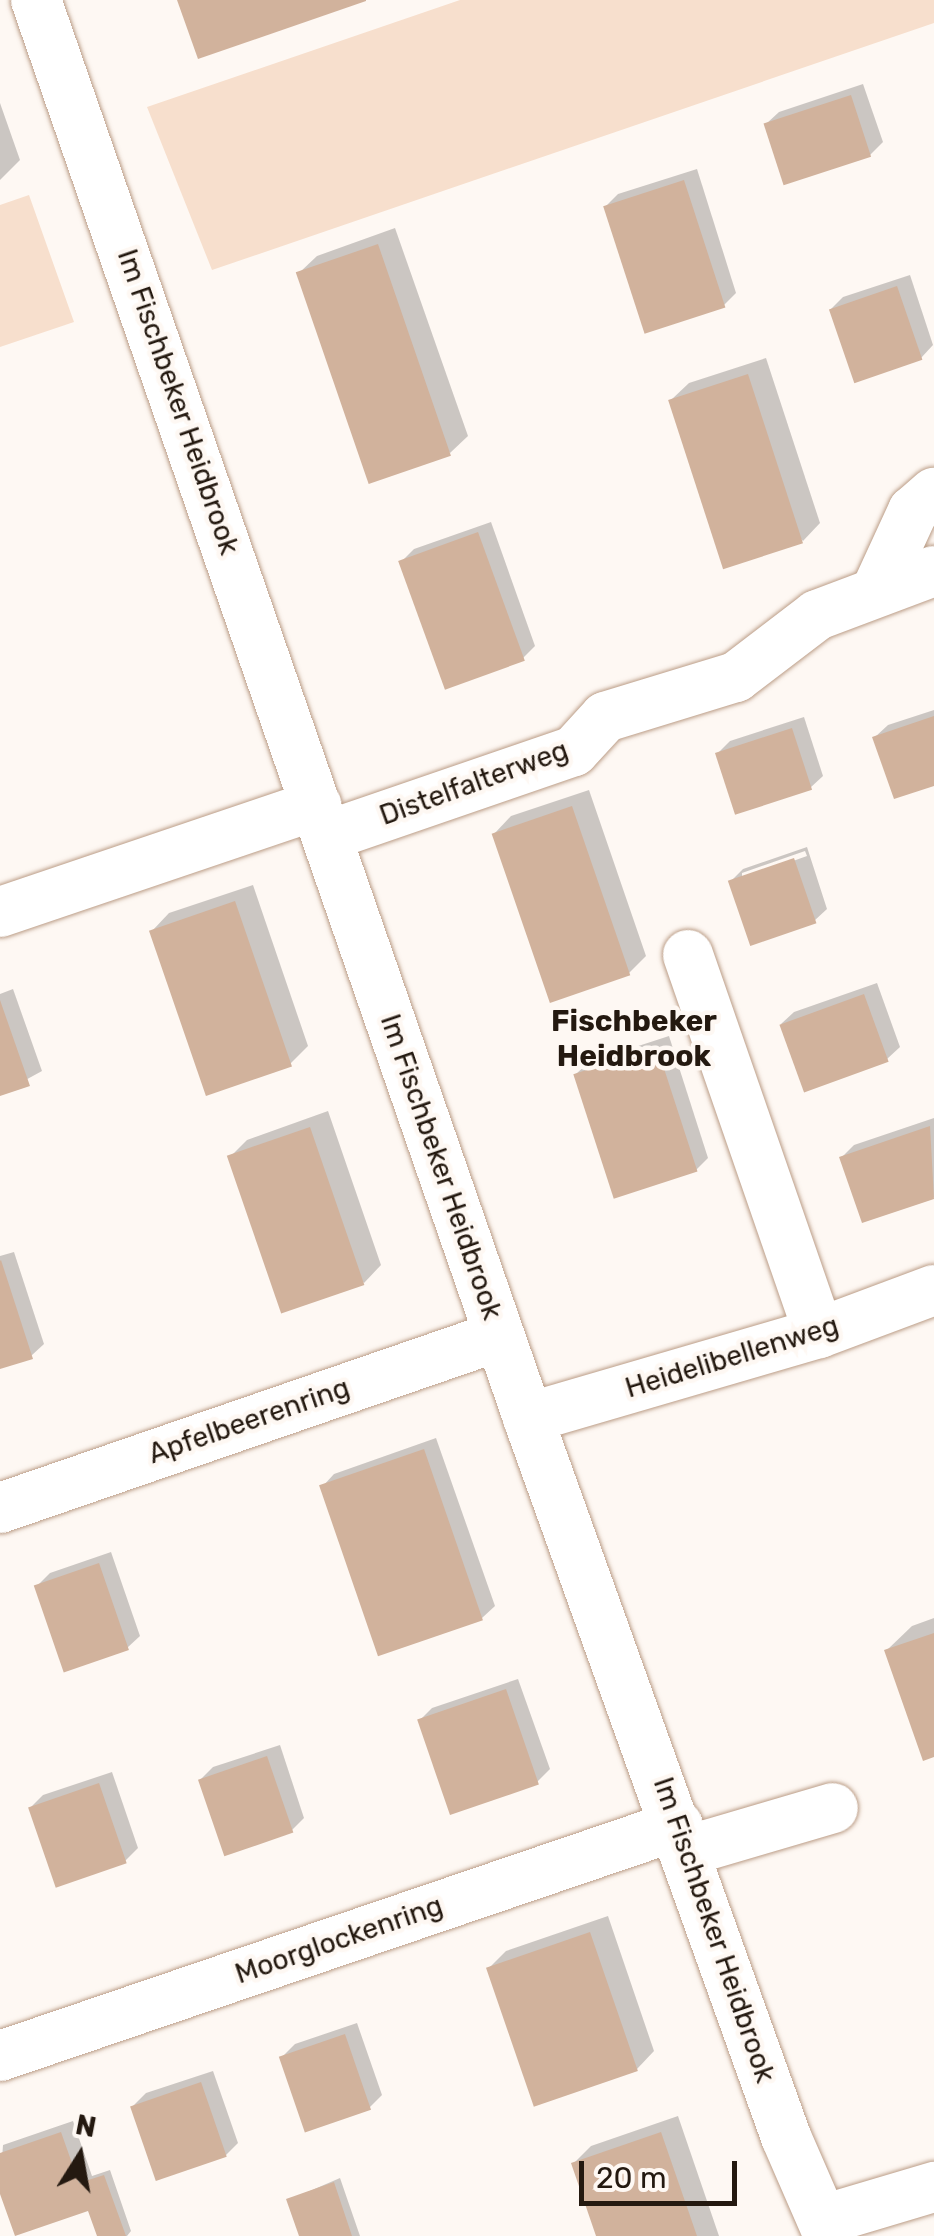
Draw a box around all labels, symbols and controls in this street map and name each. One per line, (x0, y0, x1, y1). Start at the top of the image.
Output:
street label: Im Fischbeker Heidbrook (110, 245, 246, 559)
street label: Distelfalterweg (375, 733, 573, 833)
district label: Fischbeker Heidbrook (551, 1003, 717, 1074)
street label: Im Fischbeker Heidbrook (373, 1010, 509, 1324)
street label: Heidelibellenweg (621, 1309, 843, 1405)
street label: Apfelbeerenring (144, 1371, 354, 1471)
street label: Im Fischbeker Heidbrook (646, 1773, 782, 2087)
street label: Moorglockenring (231, 1889, 447, 1991)
north arrow (30, 2106, 130, 2206)
text: N (73, 2108, 99, 2144)
scale bar (584, 2141, 742, 2203)
text: 20 m (596, 2160, 667, 2196)

